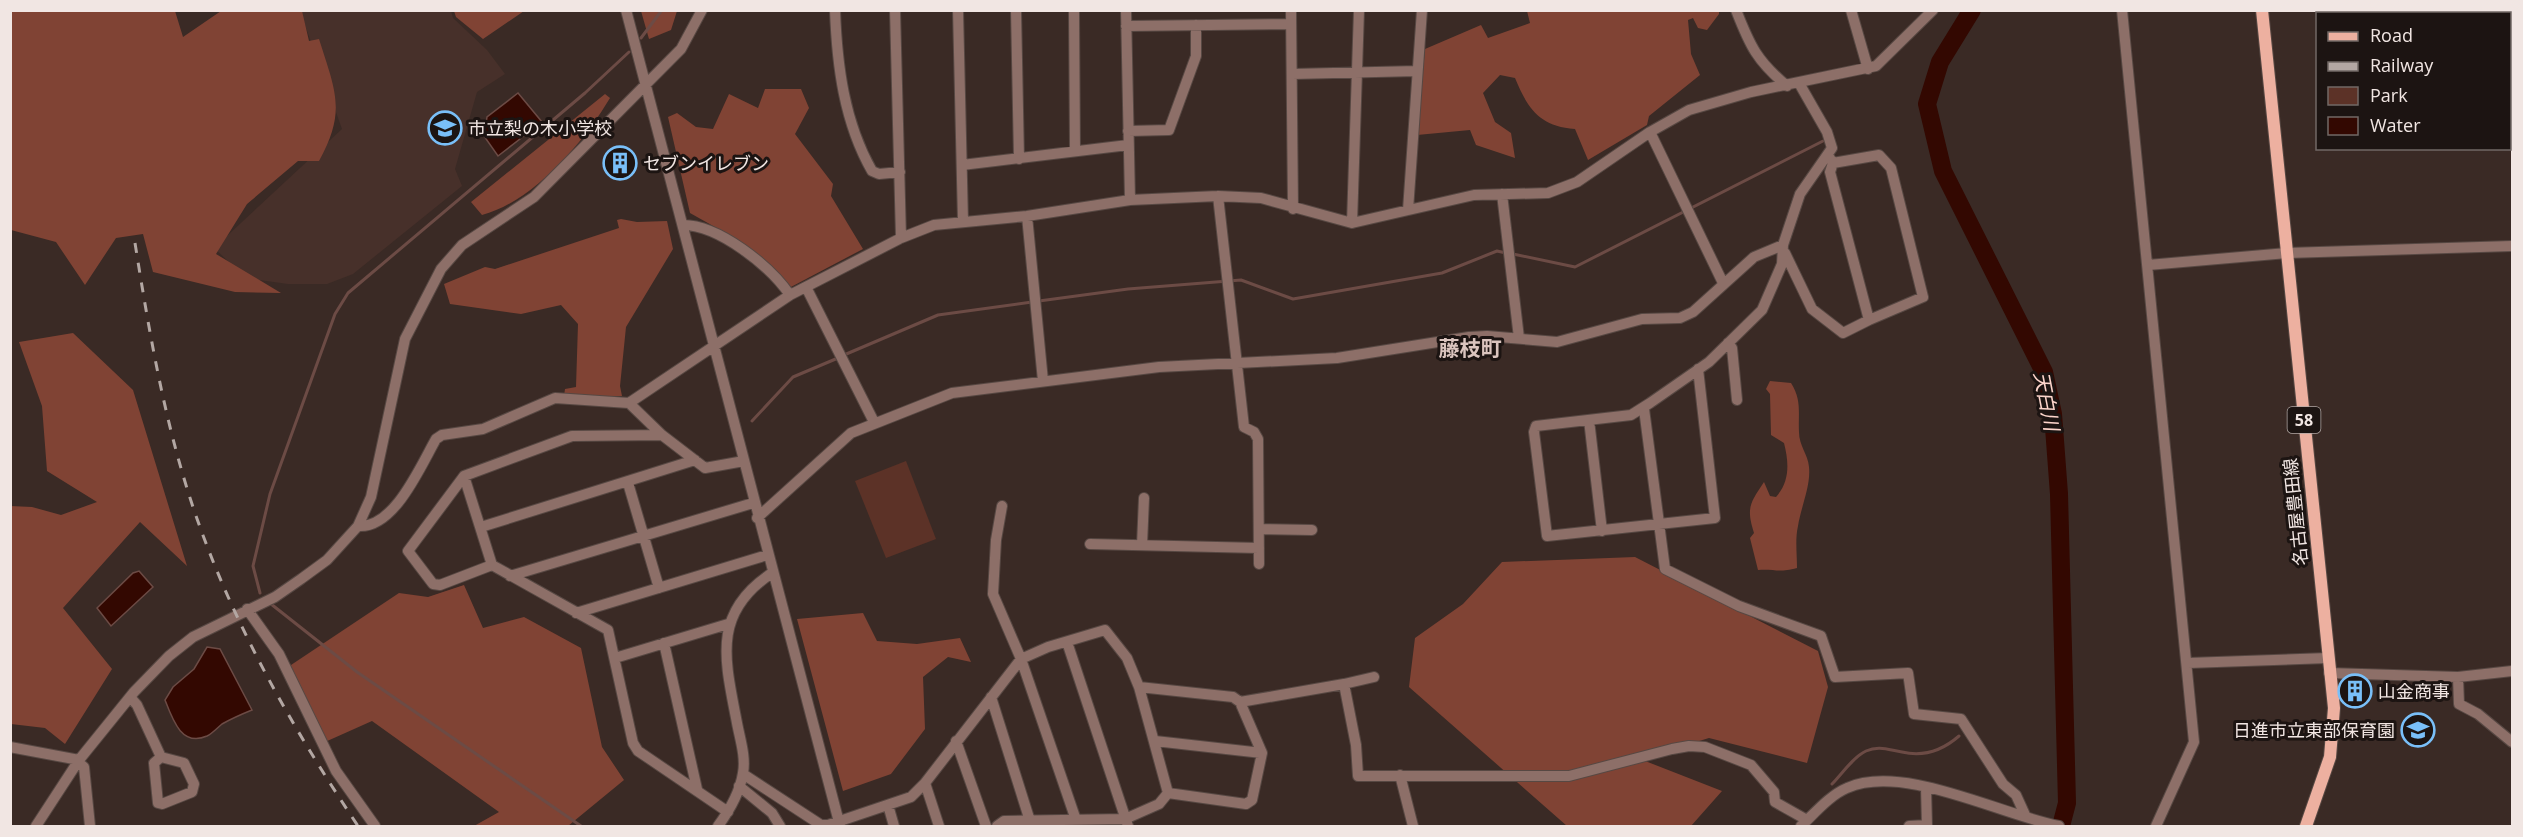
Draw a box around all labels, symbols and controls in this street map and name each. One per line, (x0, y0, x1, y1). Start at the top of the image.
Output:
legend (2316, 12, 2511, 150)
text: Road (2370, 23, 2413, 47)
text: Railway (2370, 53, 2434, 77)
text: Park (2370, 83, 2408, 107)
school or university icon: 市立梨の木小学校 (427, 110, 463, 146)
text: Water (2370, 113, 2421, 137)
place label: 市立梨の木小学校 (468, 116, 612, 140)
building icon: セブンイレブン (602, 145, 638, 181)
place label: セブンイレブン (643, 151, 769, 175)
district label: 藤枝町 (1439, 334, 1502, 362)
water label: 天白川 (2028, 369, 2066, 435)
road number: 58 (2288, 407, 2320, 433)
street label: 名古屋豊田線 (2277, 457, 2313, 567)
building icon: 山金商事 (2337, 673, 2373, 709)
place label: 山金商事 (2378, 679, 2450, 703)
school or university icon: 日進市立東部保育園 (2400, 712, 2436, 748)
place label: 日進市立東部保育園 (2233, 718, 2395, 742)

